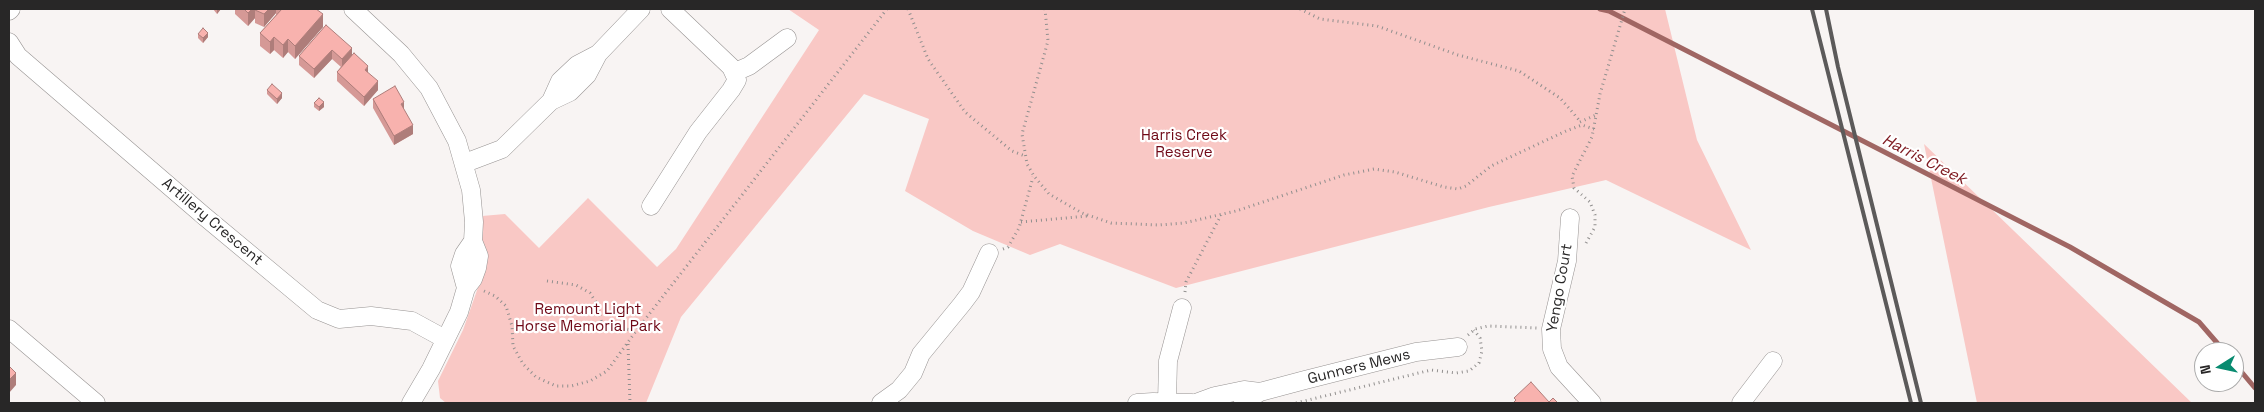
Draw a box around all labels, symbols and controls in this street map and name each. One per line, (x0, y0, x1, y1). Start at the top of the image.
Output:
park label: Harris Creek Reserve (1141, 127, 1227, 162)
water label: Harris Creek (1879, 131, 1969, 189)
street label: Artillery Crescent (158, 175, 266, 269)
street label: Yengo Court (1543, 242, 1577, 334)
park label: Remount Light Horse Memorial Park (515, 301, 661, 336)
north arrow (2194, 342, 2244, 392)
street label: Gunners Mews (1306, 346, 1412, 388)
text: N (2196, 363, 2215, 376)

